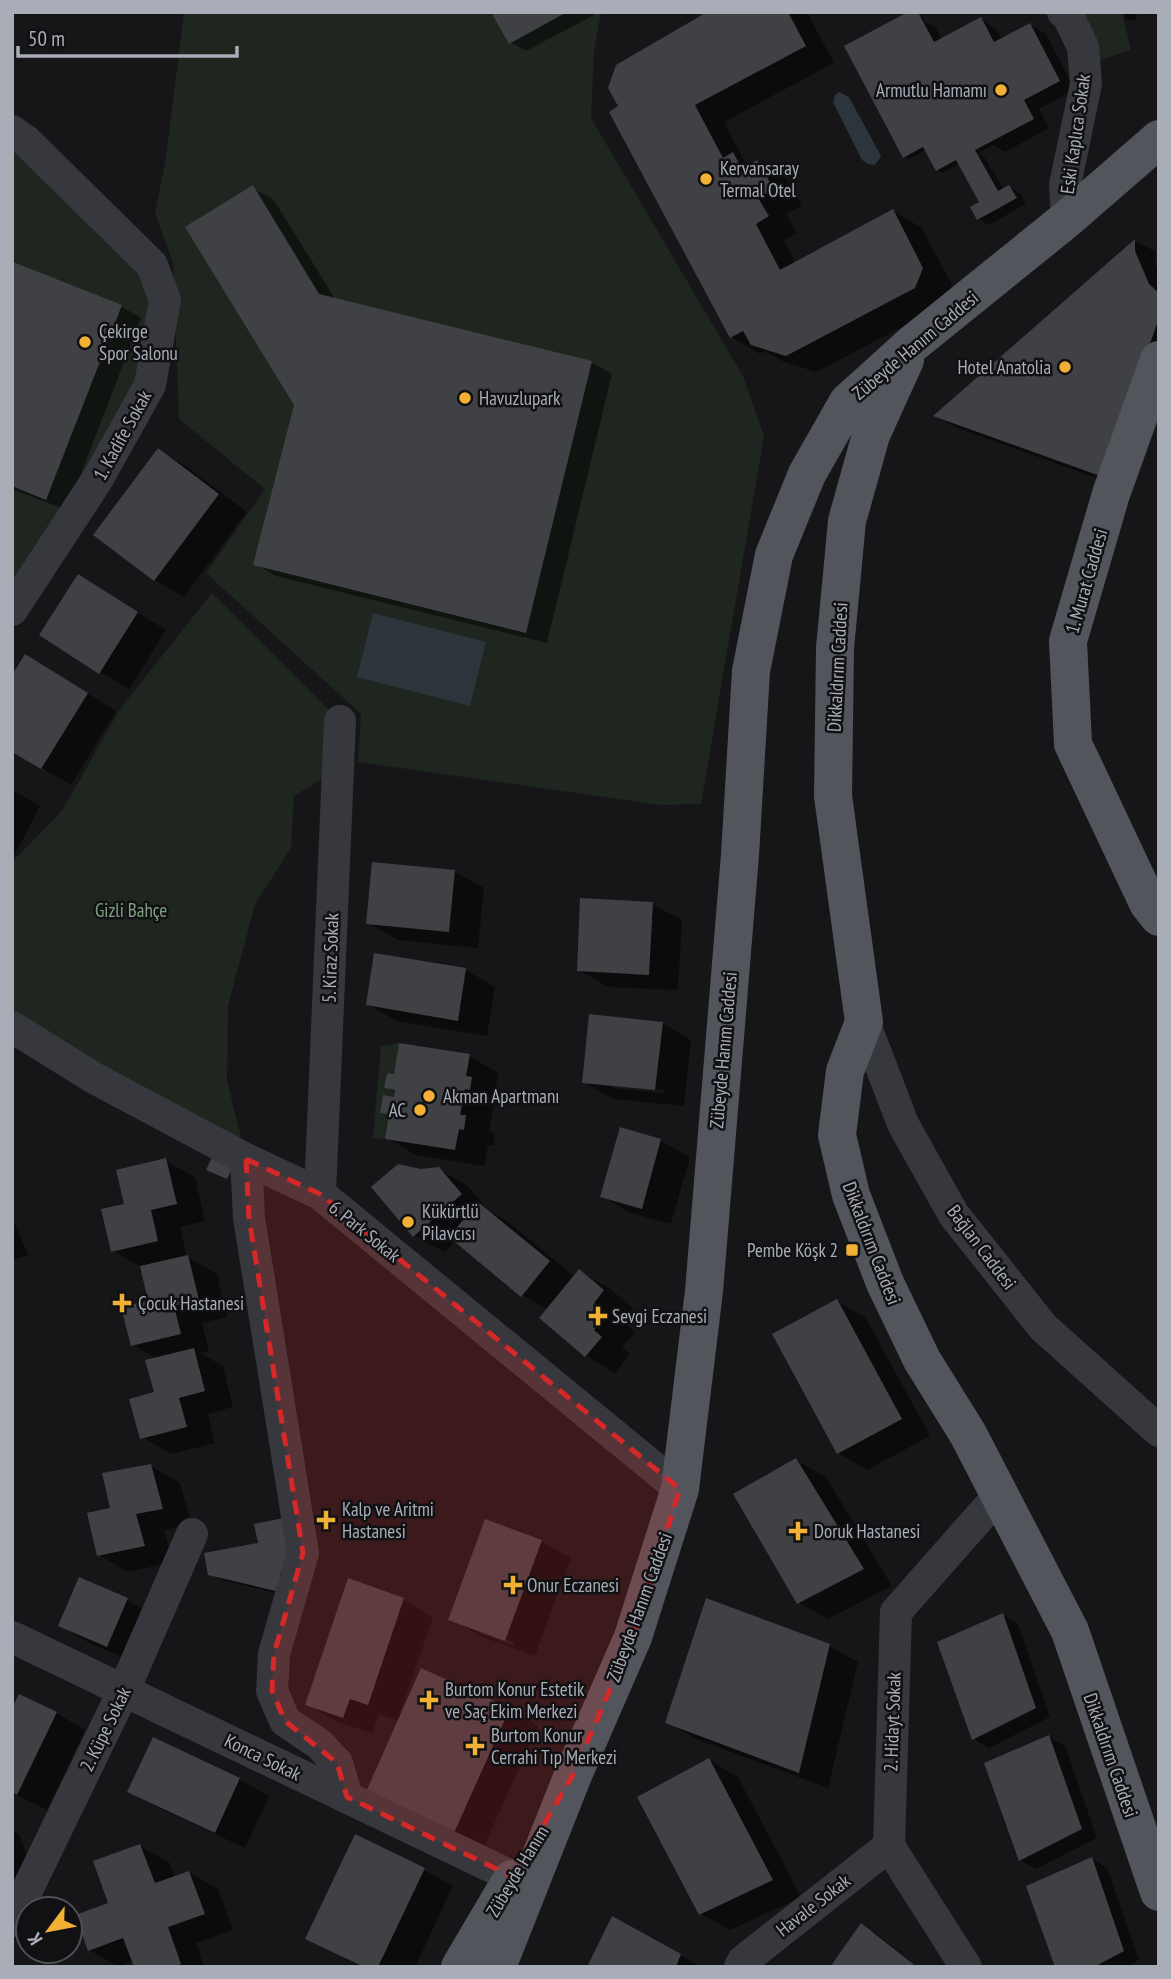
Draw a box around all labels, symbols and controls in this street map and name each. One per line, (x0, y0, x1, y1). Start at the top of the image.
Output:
scale bar (18, 14, 236, 58)
text: 50 m (28, 25, 65, 52)
street label: Eski Kaplıca Sokak (1055, 72, 1095, 195)
place label: Armutlu Hamamı (876, 78, 987, 102)
marker: Armutlu Hamamı (993, 82, 1009, 98)
place label: Kervansaray Termal Otel (720, 156, 800, 202)
marker: Kervansaray Termal Otel (698, 171, 714, 187)
street label: Zübeyde Hanım Caddesi (847, 285, 983, 405)
place label: Çekirge Spor Salonu (99, 319, 178, 365)
marker: Çekirge Spor Salonu (77, 334, 93, 350)
place label: Hotel Anatolia (957, 355, 1051, 379)
marker: Hotel Anatolia (1057, 359, 1073, 375)
street label: 1. Kadife Sokak (88, 385, 157, 484)
place label: Havuzlupark (479, 386, 561, 410)
marker: Havuzlupark (457, 390, 473, 406)
street label: 1. Murat Caddesi (1060, 526, 1112, 636)
street label: Dikkaldırım Caddesi (822, 602, 852, 732)
park label: Gizli Bahçe (95, 898, 167, 922)
street label: 5. Kiraz Sokak (316, 912, 344, 1003)
street label: Zübeyde Hanım Caddesi (704, 971, 742, 1129)
place label: Akman Apartmanı (443, 1084, 559, 1108)
marker: Akman Apartmanı (421, 1088, 437, 1104)
place label: AC (389, 1098, 406, 1122)
marker: AC (412, 1102, 428, 1118)
street label: Dikkaldırım Caddesi (838, 1178, 906, 1308)
street label: 6. Park Sokak (324, 1195, 406, 1268)
place label: Kükürtlü Pilavcısı (422, 1199, 479, 1245)
street label: Bağlan Caddesi (942, 1200, 1022, 1294)
marker: Kükürtlü Pilavcısı (400, 1214, 416, 1230)
place label: Pembe Köşk 2 (747, 1238, 838, 1262)
marker: Pembe Köşk 2 (844, 1242, 860, 1258)
place label: Çocuk Hastanesi (138, 1291, 244, 1315)
marker: Çocuk Hastanesi (112, 1293, 132, 1313)
place label: Sevgi Eczanesi (612, 1304, 707, 1328)
marker: Sevgi Eczanesi (590, 1308, 606, 1324)
place label: Kalp ve Aritmi Hastanesi (342, 1497, 434, 1543)
marker: Kalp ve Aritmi Hastanesi (316, 1510, 336, 1530)
place label: Doruk Hastanesi (814, 1519, 920, 1543)
marker: Doruk Hastanesi (788, 1521, 808, 1541)
street label: Zübeyde Hanım Caddesi (601, 1529, 677, 1685)
place label: Onur Eczanesi (527, 1573, 619, 1597)
marker: Onur Eczanesi (505, 1577, 521, 1593)
street label: 2. Hidayt Sokak (878, 1671, 906, 1772)
place label: Burtom Konur Estetik ve Saç Ekim Merkezi (445, 1677, 585, 1723)
street label: 2. Küpe Sokak (74, 1682, 136, 1775)
marker: Burtom Konur Estetik ve Saç Ekim Merkezi (419, 1690, 439, 1710)
street label: Dikkaldırım Caddesi (1079, 1690, 1143, 1820)
place label: Burtom Konur Cerrahi Tıp Merkezi (491, 1723, 617, 1769)
street label: Konca Sokak (221, 1728, 306, 1786)
marker: Burtom Konur Cerrahi Tıp Merkezi (465, 1736, 485, 1756)
street label: Zübeyde Hanım (480, 1821, 554, 1921)
street label: Havale Sokak (771, 1868, 855, 1941)
north arrow (14, 1895, 84, 1965)
text: K (22, 1928, 47, 1950)

